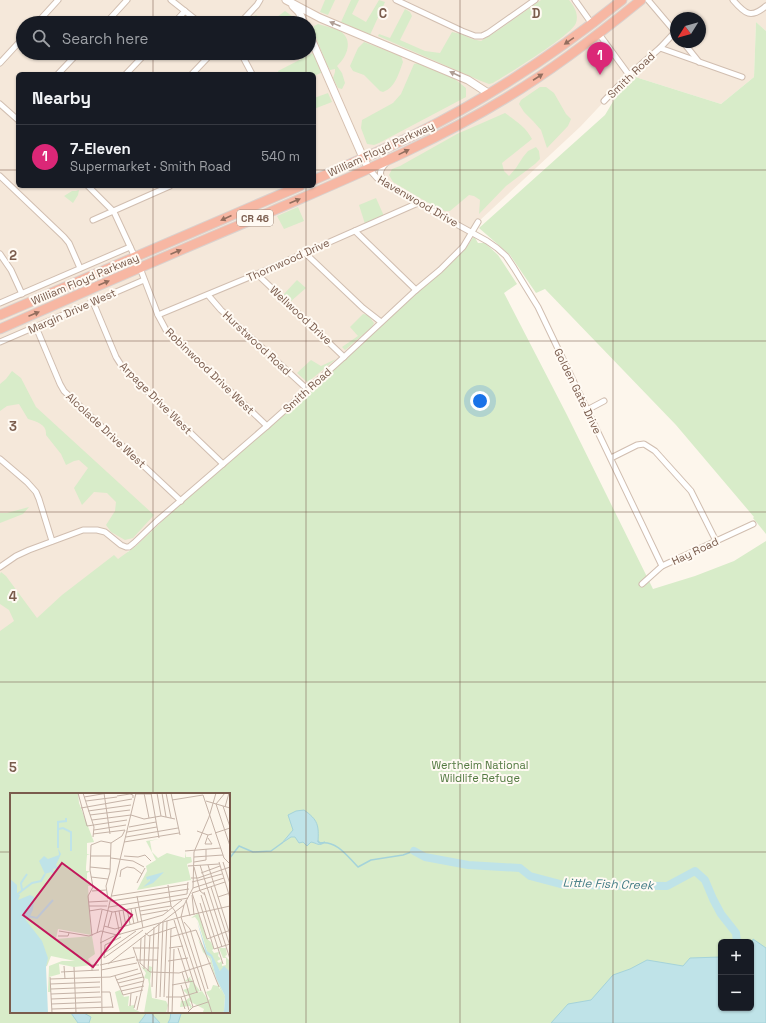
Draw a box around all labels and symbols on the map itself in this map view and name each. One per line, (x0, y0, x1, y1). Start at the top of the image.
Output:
text: C (379, 5, 387, 22)
text: D (532, 5, 541, 22)
north arrow (670, 12, 706, 48)
one-way arrow (329, 21, 340, 27)
one-way arrow (564, 37, 574, 45)
pin: 1 (587, 42, 613, 75)
street label: Smith Road (604, 49, 658, 101)
one-way arrow (449, 71, 460, 77)
one-way arrow (532, 74, 544, 81)
street label: William Floyd Parkway (326, 118, 436, 180)
one-way arrow (399, 149, 410, 156)
street label: Havenwood Drive (375, 172, 461, 230)
one-way arrow (290, 198, 301, 204)
road number: CR 46 (237, 210, 273, 226)
one-way arrow (220, 215, 232, 222)
street label: Thornwood Drive (244, 235, 332, 285)
text: 2 (9, 247, 17, 264)
one-way arrow (170, 249, 182, 255)
street label: William Floyd Parkway (29, 250, 141, 308)
one-way arrow (99, 280, 111, 286)
street label: Wellwood Drive (267, 283, 335, 347)
street label: Margin Drive West (26, 285, 118, 337)
street label: Hurstwood Road (220, 308, 294, 378)
one-way arrow (29, 310, 41, 316)
street label: Robinwood Drive West (163, 325, 257, 417)
street label: Golden Gate Drive (551, 346, 605, 436)
street label: Arpage Drive West (117, 359, 195, 437)
street label: Smith Road (280, 365, 334, 415)
street label: Alcolade Drive West (63, 389, 149, 471)
your location (470, 391, 490, 411)
text: 3 (9, 418, 17, 435)
street label: Hay Road (669, 534, 721, 568)
text: 4 (9, 588, 17, 605)
park label: Wertheim National Wildlife Refuge (431, 758, 529, 785)
text: 5 (9, 759, 17, 776)
inset map (10, 793, 230, 1013)
water label: Little Fish Creek (562, 874, 655, 894)

